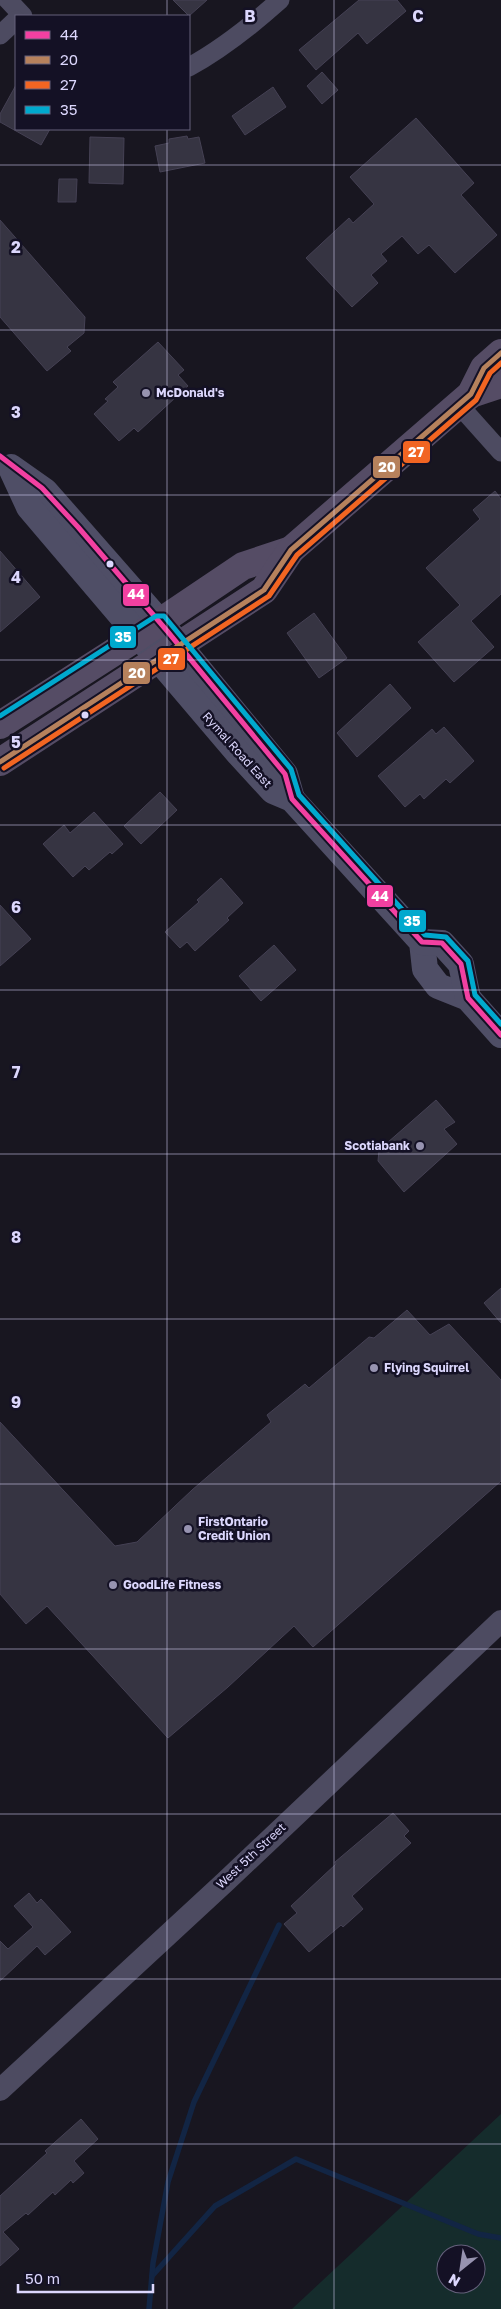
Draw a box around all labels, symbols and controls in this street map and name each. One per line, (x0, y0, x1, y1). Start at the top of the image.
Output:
text: B (244, 6, 256, 26)
text: C (412, 6, 424, 26)
legend (15, 15, 190, 130)
text: 44 (60, 25, 78, 43)
text: 20 (60, 50, 78, 68)
text: 27 (60, 75, 77, 93)
text: 35 (60, 100, 77, 118)
text: 2 (11, 237, 21, 257)
place label: McDonald's (156, 385, 225, 400)
marker: McDonald's (140, 387, 152, 399)
text: 3 (11, 402, 21, 422)
line badge: 27 (402, 440, 431, 464)
text: 27 (408, 443, 424, 460)
line badge: 20 (372, 455, 401, 479)
text: 20 (378, 458, 396, 475)
unlabelled marker (105, 559, 115, 569)
text: 4 (11, 567, 21, 587)
line badge: 44 (122, 583, 150, 607)
text: 44 (127, 585, 145, 602)
line badge: 35 (109, 625, 137, 649)
text: 35 (114, 628, 132, 645)
line badge: 27 (157, 647, 186, 671)
text: 27 (163, 650, 179, 667)
line badge: 20 (122, 661, 151, 685)
text: 20 (128, 664, 146, 681)
street label: Rymal Road East (199, 709, 275, 791)
unlabelled marker (80, 710, 90, 720)
text: 5 (11, 732, 21, 752)
line badge: 44 (366, 884, 394, 908)
text: 44 (371, 887, 389, 904)
text: 6 (11, 897, 21, 917)
line badge: 35 (398, 909, 427, 933)
text: 35 (403, 912, 421, 929)
text: 7 (12, 1062, 21, 1082)
place label: Scotiabank (344, 1138, 410, 1153)
marker: Scotiabank (414, 1140, 426, 1152)
text: 8 (11, 1227, 21, 1247)
place label: Flying Squirrel (384, 1360, 469, 1375)
marker: Flying Squirrel (368, 1362, 380, 1374)
text: 9 (11, 1392, 21, 1412)
place label: FirstOntario Credit Union (198, 1514, 270, 1543)
marker: FirstOntario Credit Union (182, 1523, 194, 1535)
place label: GoodLife Fitness (123, 1577, 221, 1592)
marker: GoodLife Fitness (107, 1579, 119, 1591)
street label: West 5th Street (213, 1819, 289, 1892)
north arrow (436, 2244, 486, 2294)
scale bar (18, 2262, 152, 2294)
text: 50 m (25, 2269, 60, 2287)
text: N (445, 2271, 463, 2291)

